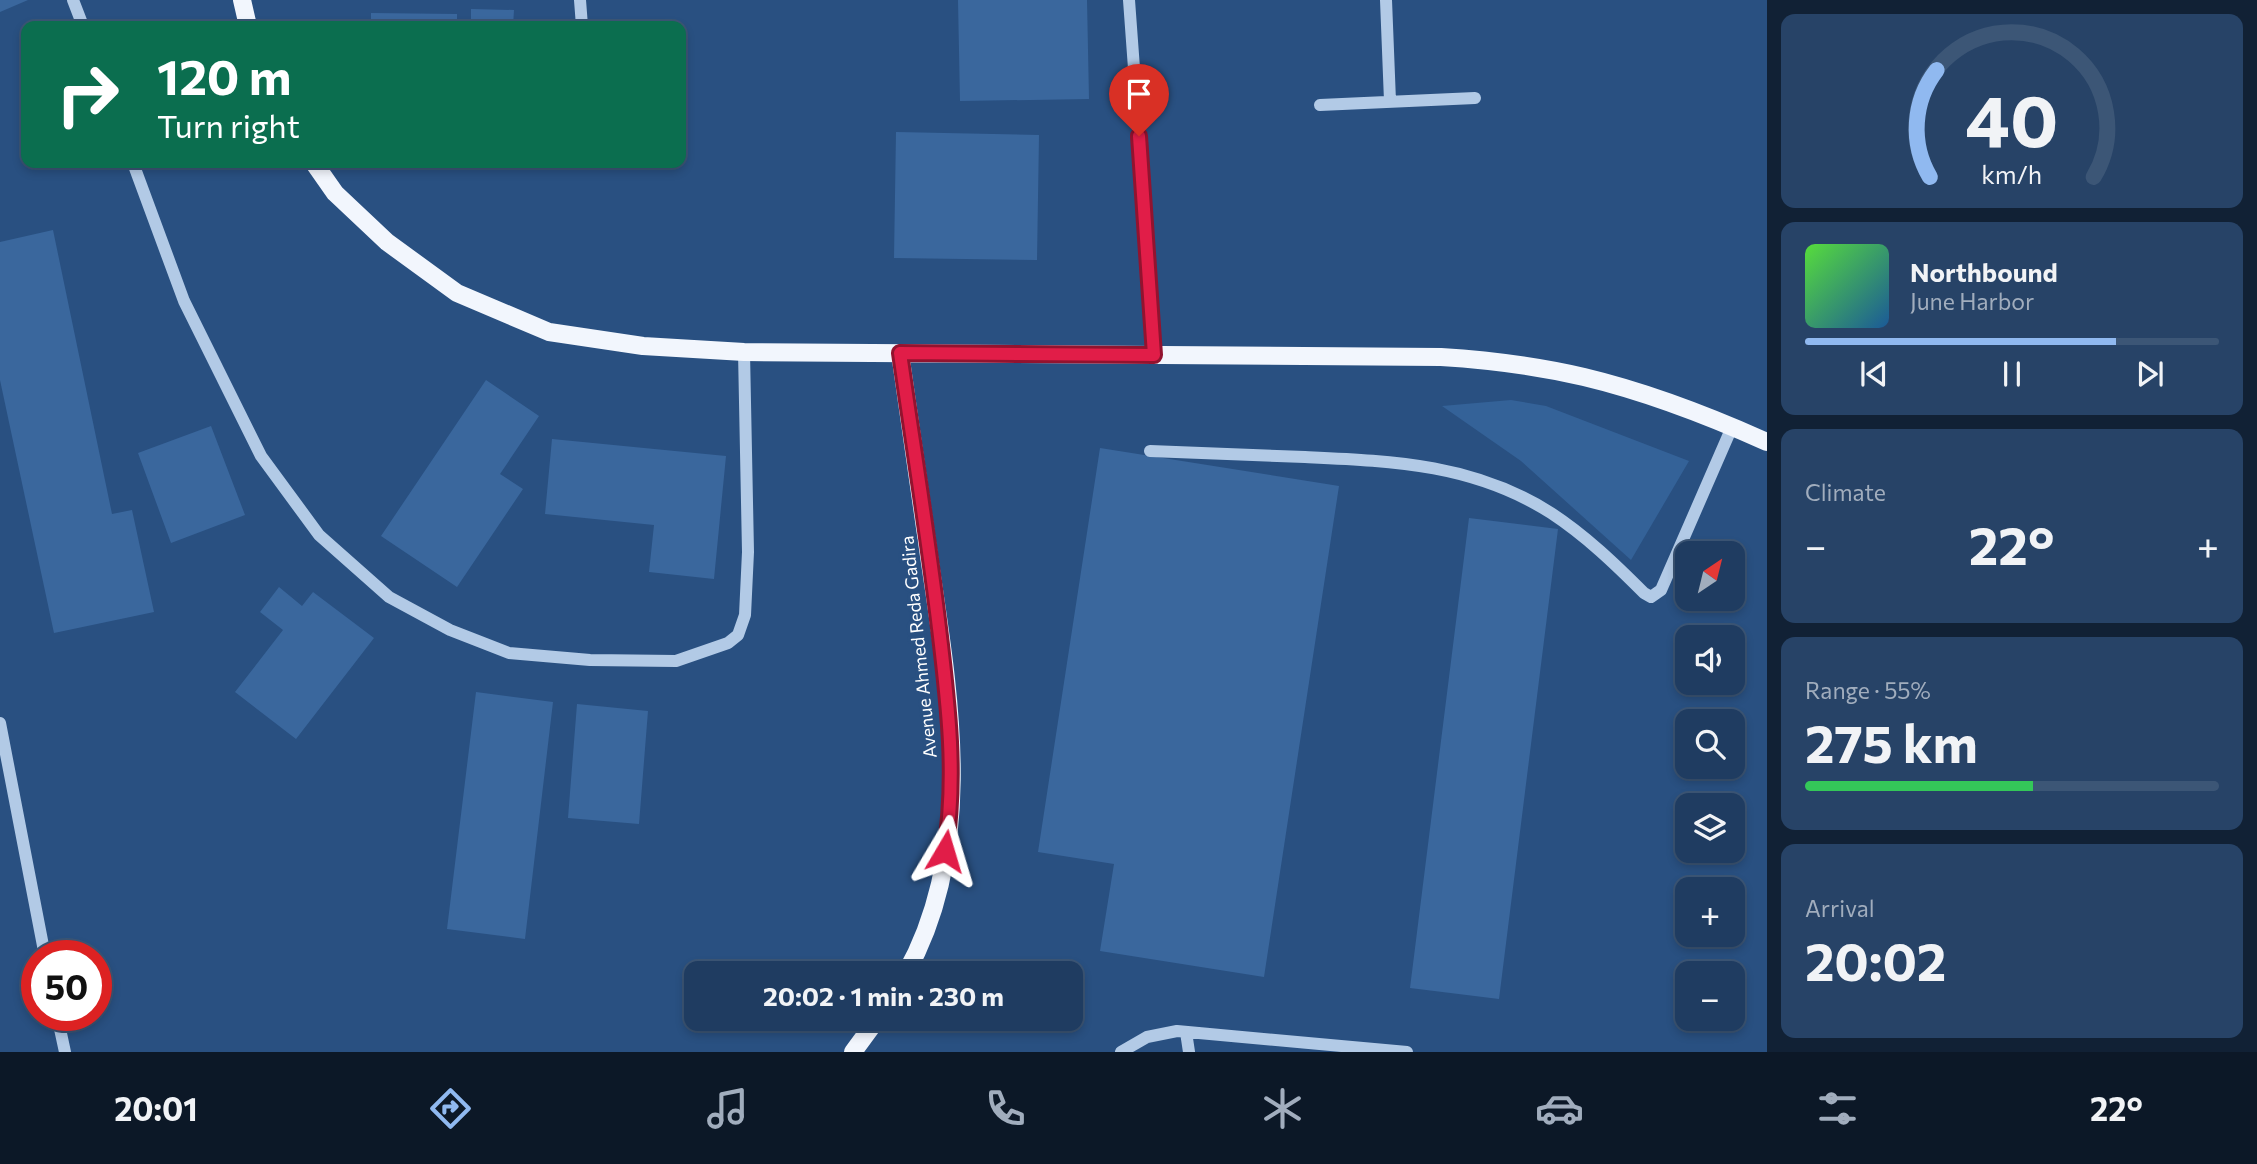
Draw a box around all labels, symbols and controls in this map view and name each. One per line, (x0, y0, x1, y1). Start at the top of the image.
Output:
text: 120 m (157, 45, 291, 105)
icon: right (42, 49, 133, 140)
pin (1109, 64, 1169, 136)
text: 40 (1965, 73, 2059, 162)
icon: arrive (1120, 75, 1158, 113)
text: Turn right (157, 105, 300, 145)
text: km/h (1982, 159, 2042, 189)
text: Northbound (1910, 256, 2058, 287)
text: June Harbor (1910, 287, 2034, 315)
icon: previous (1855, 355, 1893, 393)
icon: pause (1993, 355, 2031, 393)
icon: next (2131, 355, 2169, 393)
text: Climate (1805, 478, 1886, 506)
text: 22° (1969, 512, 2054, 576)
text: − (1805, 521, 1827, 568)
text: + (2197, 521, 2219, 568)
street label: Avenue Ahmed Reda Gadira (895, 535, 941, 759)
north arrow (1675, 541, 1745, 611)
map controls (1675, 541, 1745, 1031)
button: sound (1675, 625, 1745, 695)
text: Range · 55% (1805, 676, 1931, 704)
button: search (1675, 709, 1745, 779)
text: 275 km (1805, 710, 1978, 774)
button: layers (1675, 793, 1745, 863)
position arrow (908, 814, 982, 888)
button: + (1675, 877, 1745, 947)
text: Arrival (1805, 894, 1875, 922)
text: 20:02 (1805, 928, 1946, 992)
speed limit sign: 50 (21, 940, 112, 1031)
button: − (1675, 961, 1745, 1031)
text: 20:02 · 1 min · 230 m (763, 980, 1004, 1011)
icon: directions (426, 1084, 475, 1133)
icon: music (703, 1084, 752, 1133)
icon: phone (981, 1084, 1030, 1133)
icon: climate (1258, 1084, 1307, 1133)
icon: car (1535, 1084, 1584, 1133)
icon: filters (1813, 1084, 1862, 1133)
text: 20:01 (114, 1088, 198, 1128)
text: 22° (2090, 1088, 2143, 1128)

